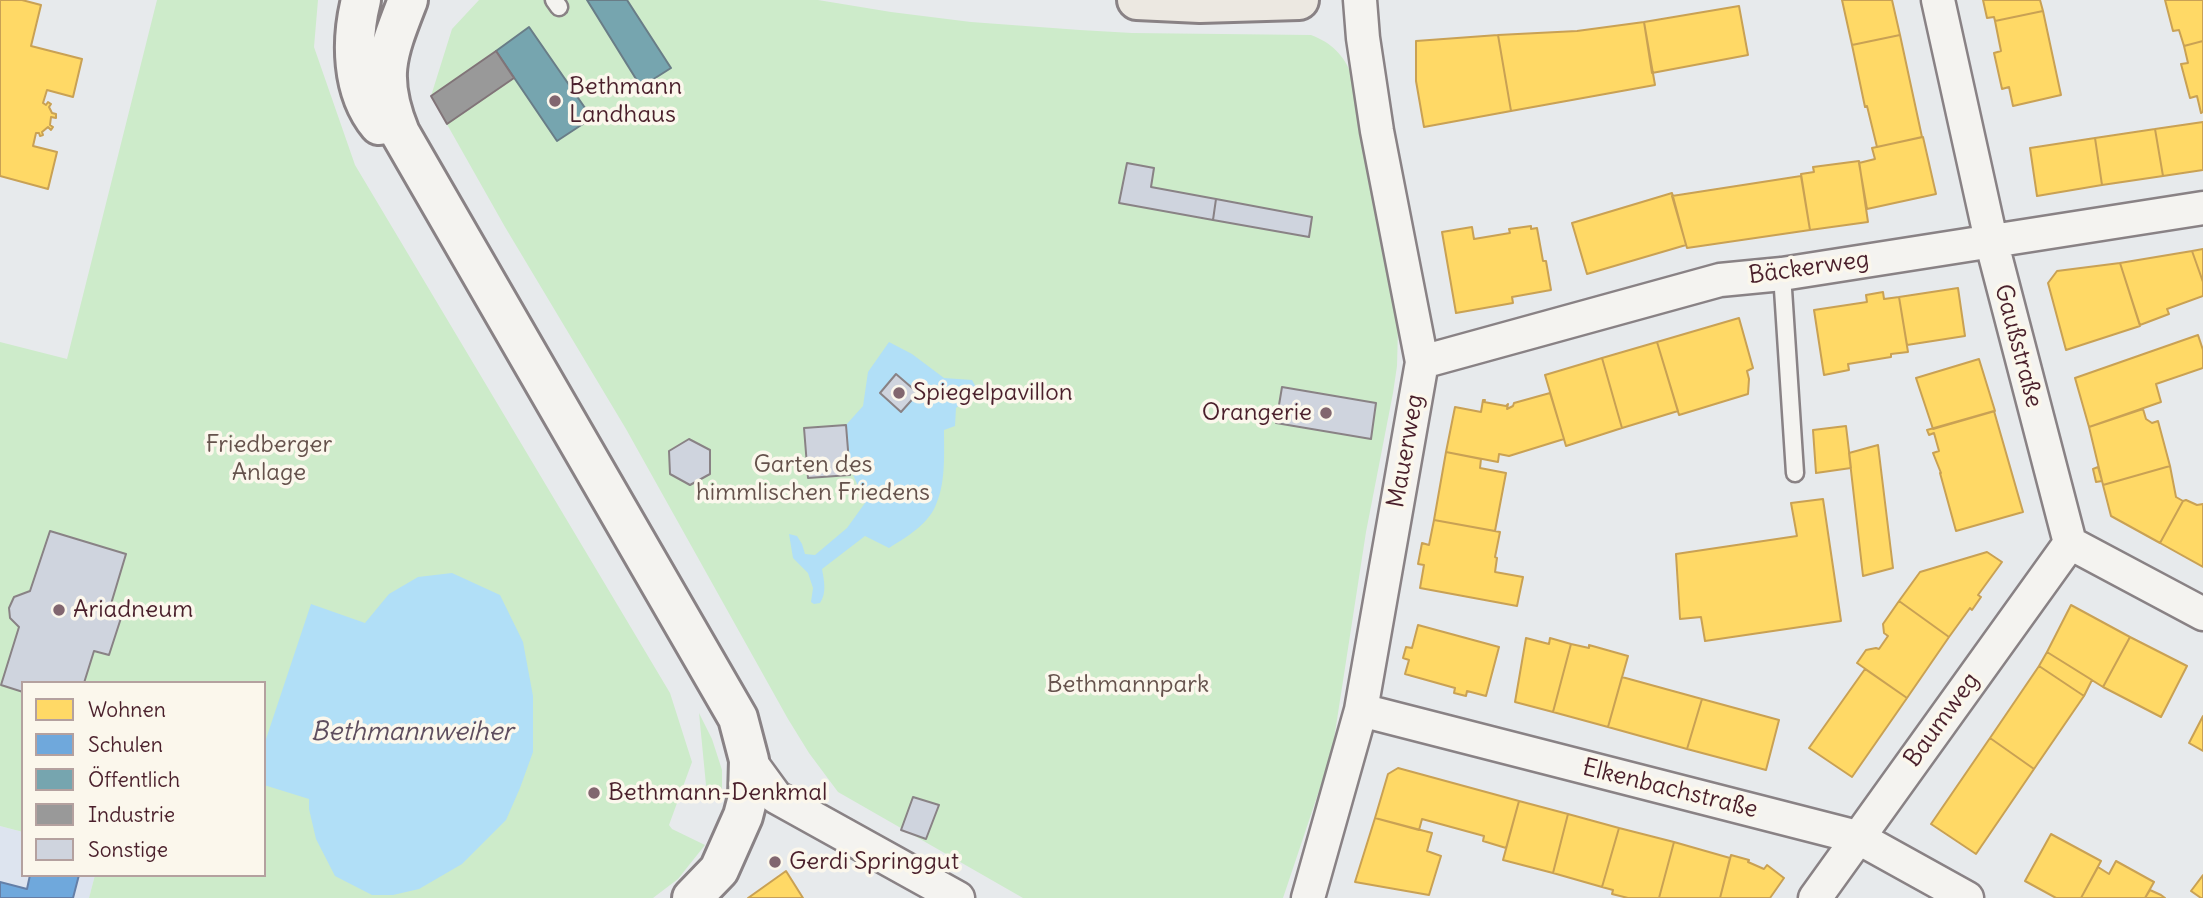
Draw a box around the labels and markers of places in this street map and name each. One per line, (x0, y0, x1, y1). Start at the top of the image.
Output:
place label: Bethmann Landhaus (569, 73, 682, 129)
marker: Bethmann Landhaus (547, 93, 563, 109)
place label: Spiegelpavillon (913, 379, 1073, 407)
marker: Spiegelpavillon (891, 385, 907, 401)
place label: Orangerie (1202, 399, 1312, 427)
marker: Orangerie (1318, 405, 1334, 421)
place label: Ariadneum (73, 596, 193, 624)
marker: Ariadneum (51, 602, 67, 618)
place label: Bethmann-Denkmal (608, 779, 827, 807)
marker: Bethmann-Denkmal (586, 785, 602, 801)
place label: Gerdi Springgut (789, 848, 959, 876)
marker: Gerdi Springgut (767, 854, 783, 870)

